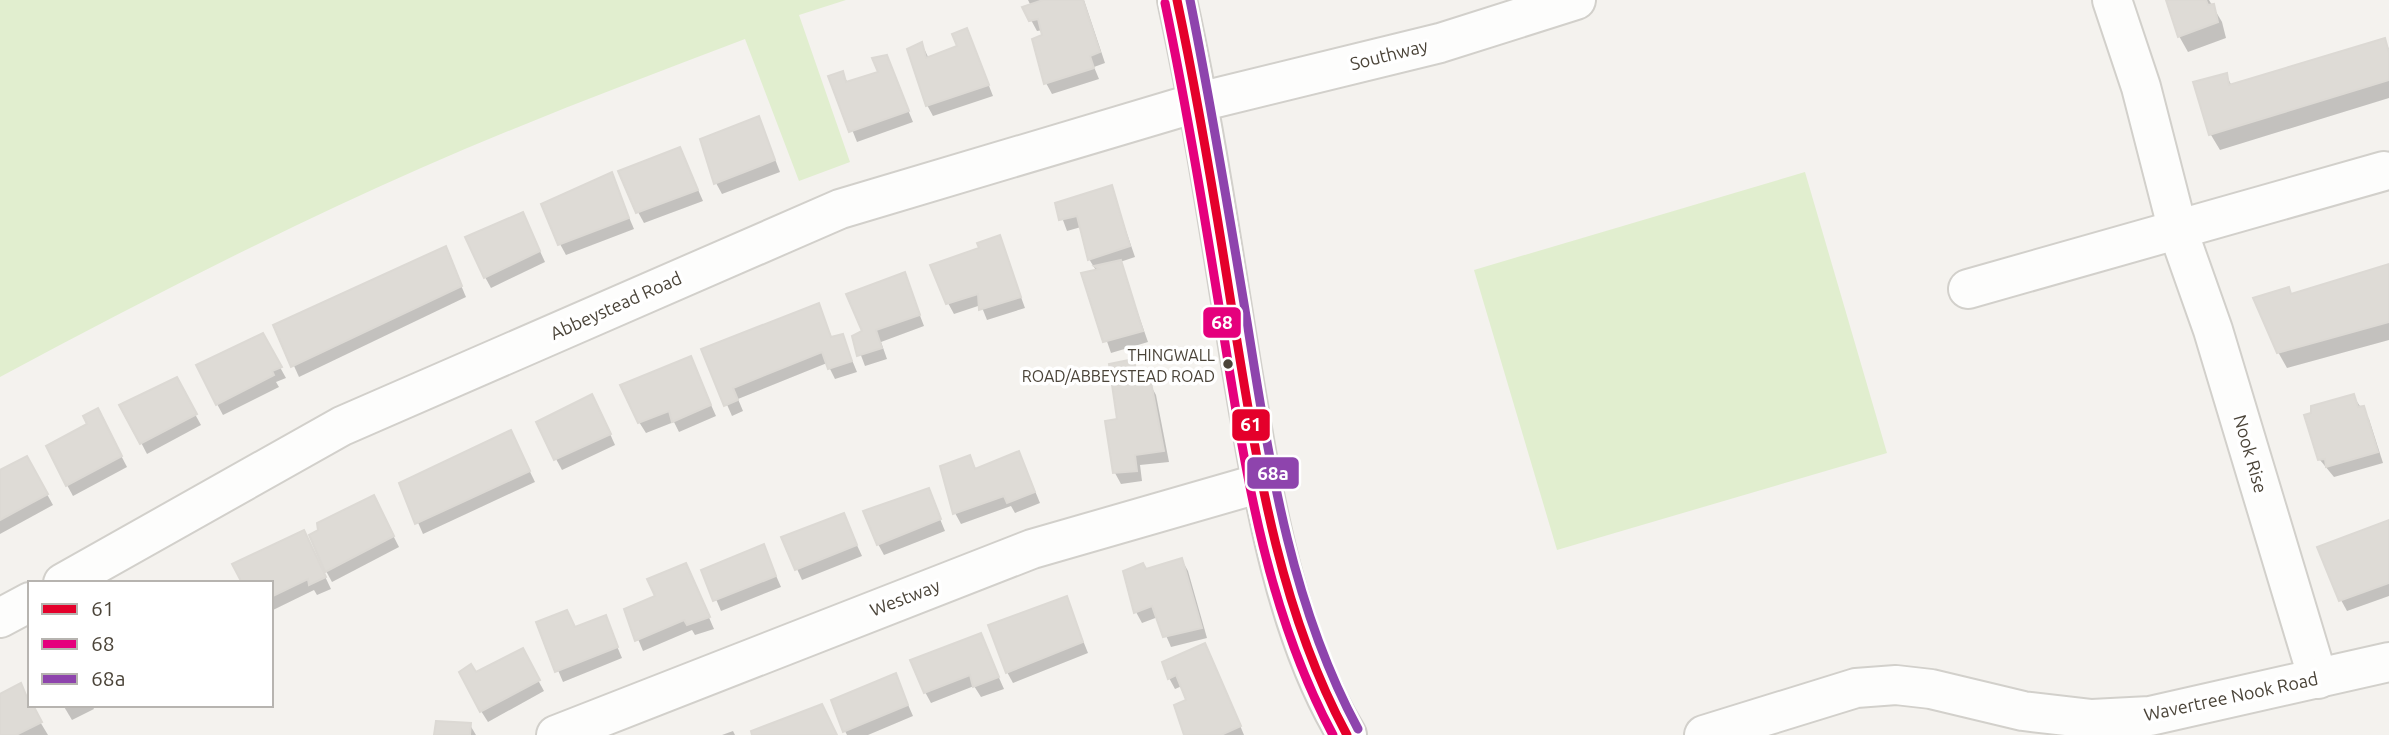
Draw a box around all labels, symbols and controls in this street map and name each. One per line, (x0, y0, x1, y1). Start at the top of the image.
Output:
street label: Southway (1348, 35, 1430, 73)
street label: Abbeystead Road (547, 267, 684, 343)
line badge: 68 (1202, 306, 1242, 339)
text: 68 (1211, 311, 1233, 333)
place label: THINGWALL ROAD/ABBEYSTEAD ROAD (1022, 346, 1215, 385)
marker: THINGWALL ROAD/ABBEYSTEAD ROAD (1221, 357, 1235, 371)
line badge: 61 (1231, 408, 1271, 442)
street label: Nook Rise (2230, 412, 2272, 495)
text: 61 (1240, 413, 1262, 435)
line badge: 68a (1246, 456, 1300, 490)
text: 68a (1257, 462, 1289, 484)
street label: Westway (867, 575, 943, 619)
legend (28, 581, 273, 707)
text: 61 (91, 596, 115, 620)
text: 68 (91, 631, 115, 655)
text: 68a (91, 666, 125, 690)
street label: Wavertree Nook Road (2142, 668, 2320, 724)

